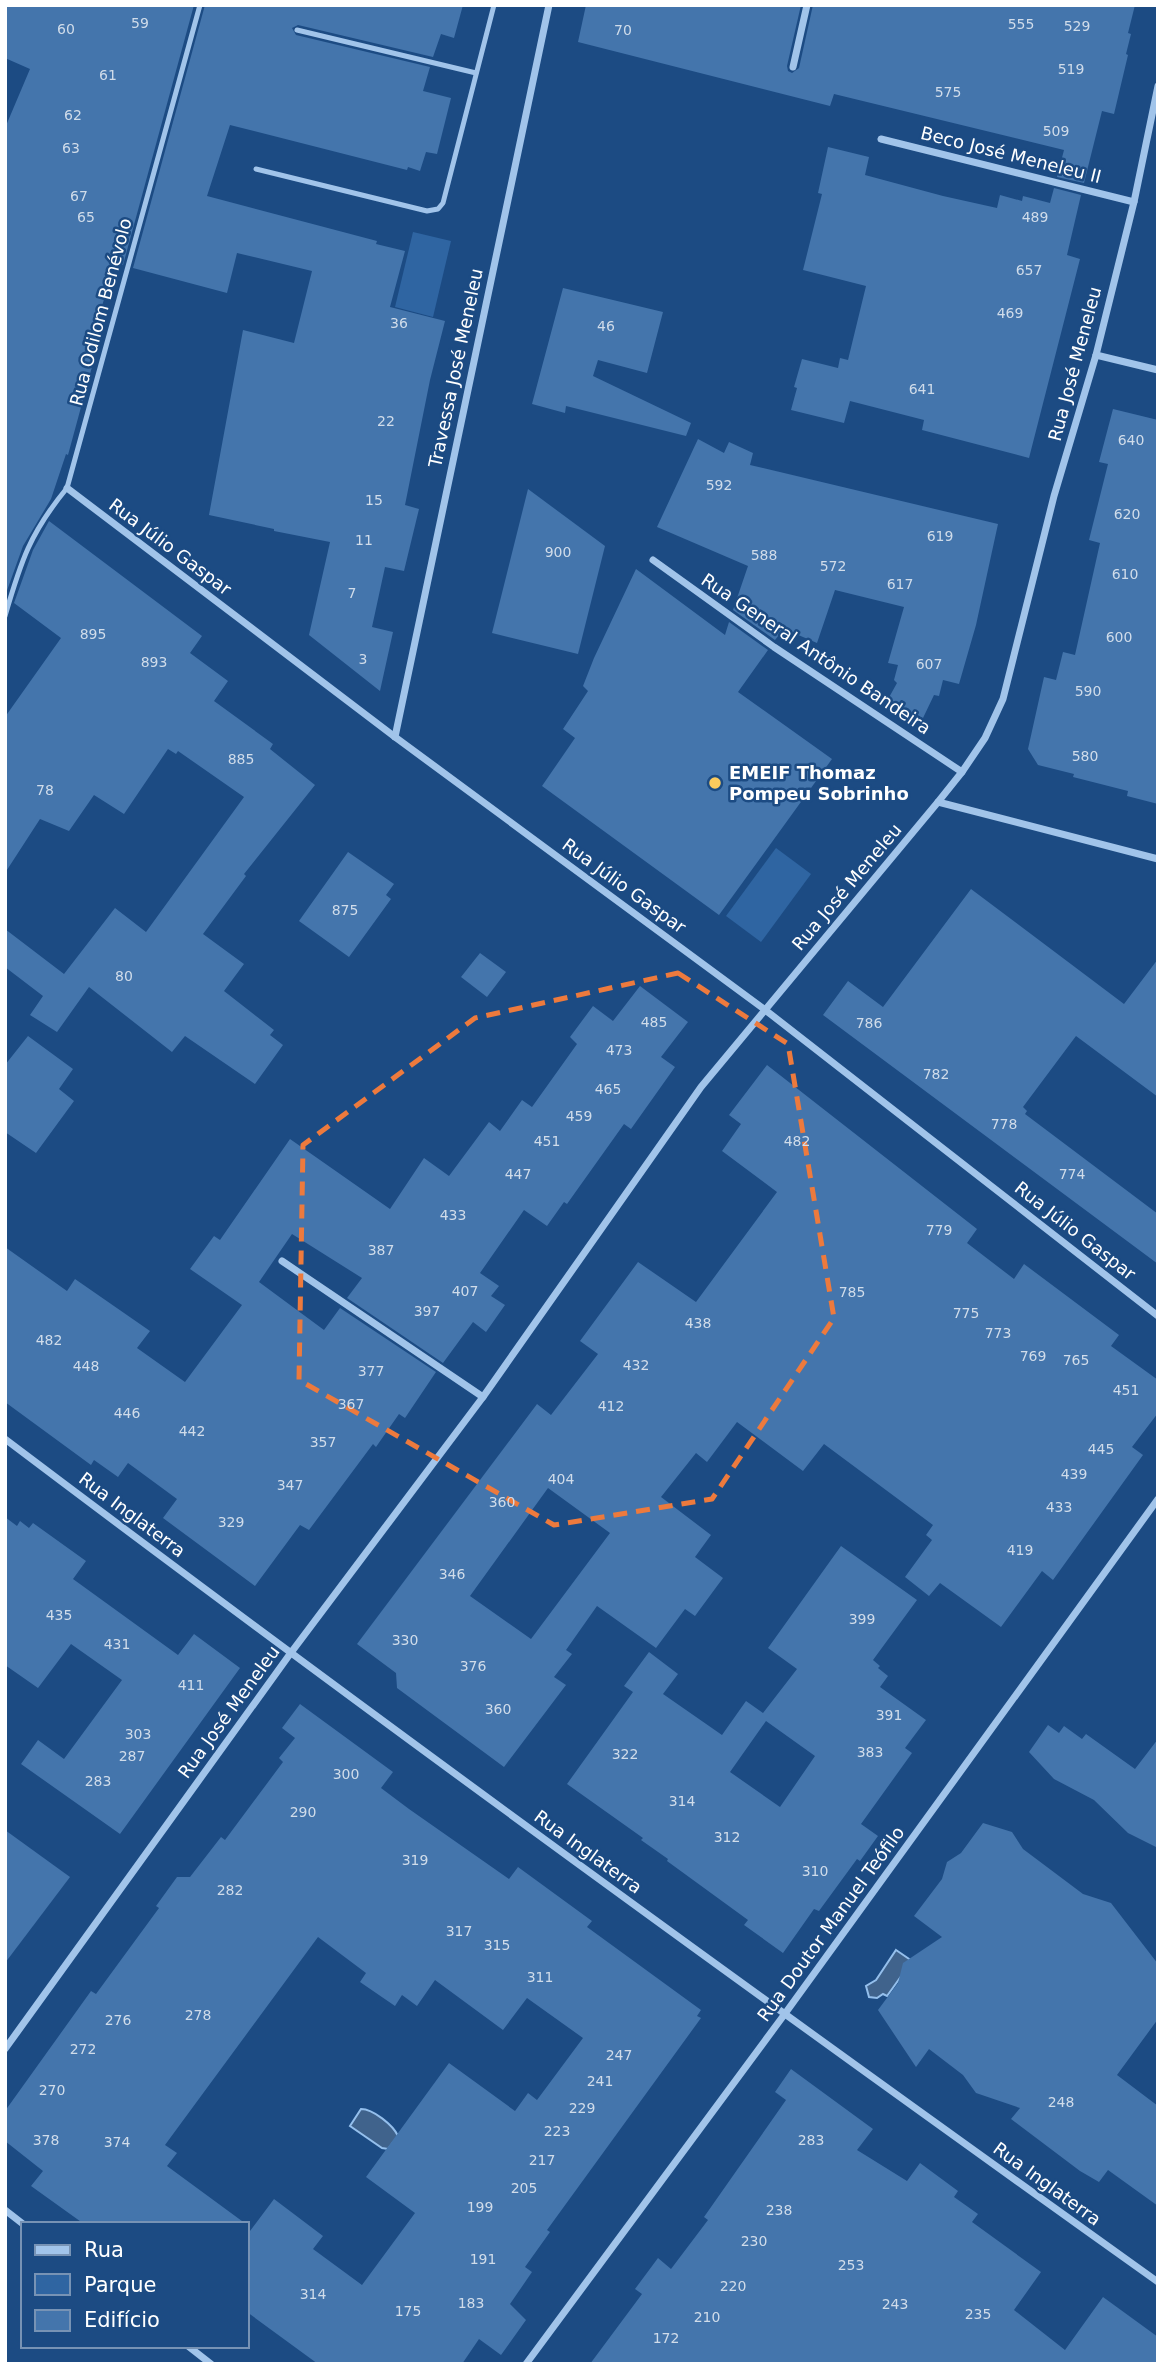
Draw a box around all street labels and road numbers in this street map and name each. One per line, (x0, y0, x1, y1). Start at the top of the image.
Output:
street label: Beco José Meneleu II (919, 122, 1104, 187)
street label: Rua Odilom Benévolo (65, 216, 136, 408)
street label: Travessa José Meneleu (424, 266, 487, 470)
street label: Rua José Meneleu (1044, 284, 1105, 443)
street label: Rua Júlio Gaspar (105, 494, 236, 600)
street label: Rua General Antônio Bandeira (698, 569, 935, 738)
street label: Rua José Meneleu (787, 819, 906, 954)
street label: Rua Júlio Gaspar (558, 834, 691, 938)
street label: Rua Júlio Gaspar (1011, 1177, 1140, 1285)
street label: Rua Inglaterra (75, 1468, 190, 1561)
street label: Rua José Meneleu (173, 1641, 284, 1782)
street label: Rua Inglaterra (530, 1806, 646, 1898)
street label: Rua Doutor Manuel Teófilo (753, 1822, 908, 2025)
street label: Rua Inglaterra (989, 2138, 1105, 2230)

